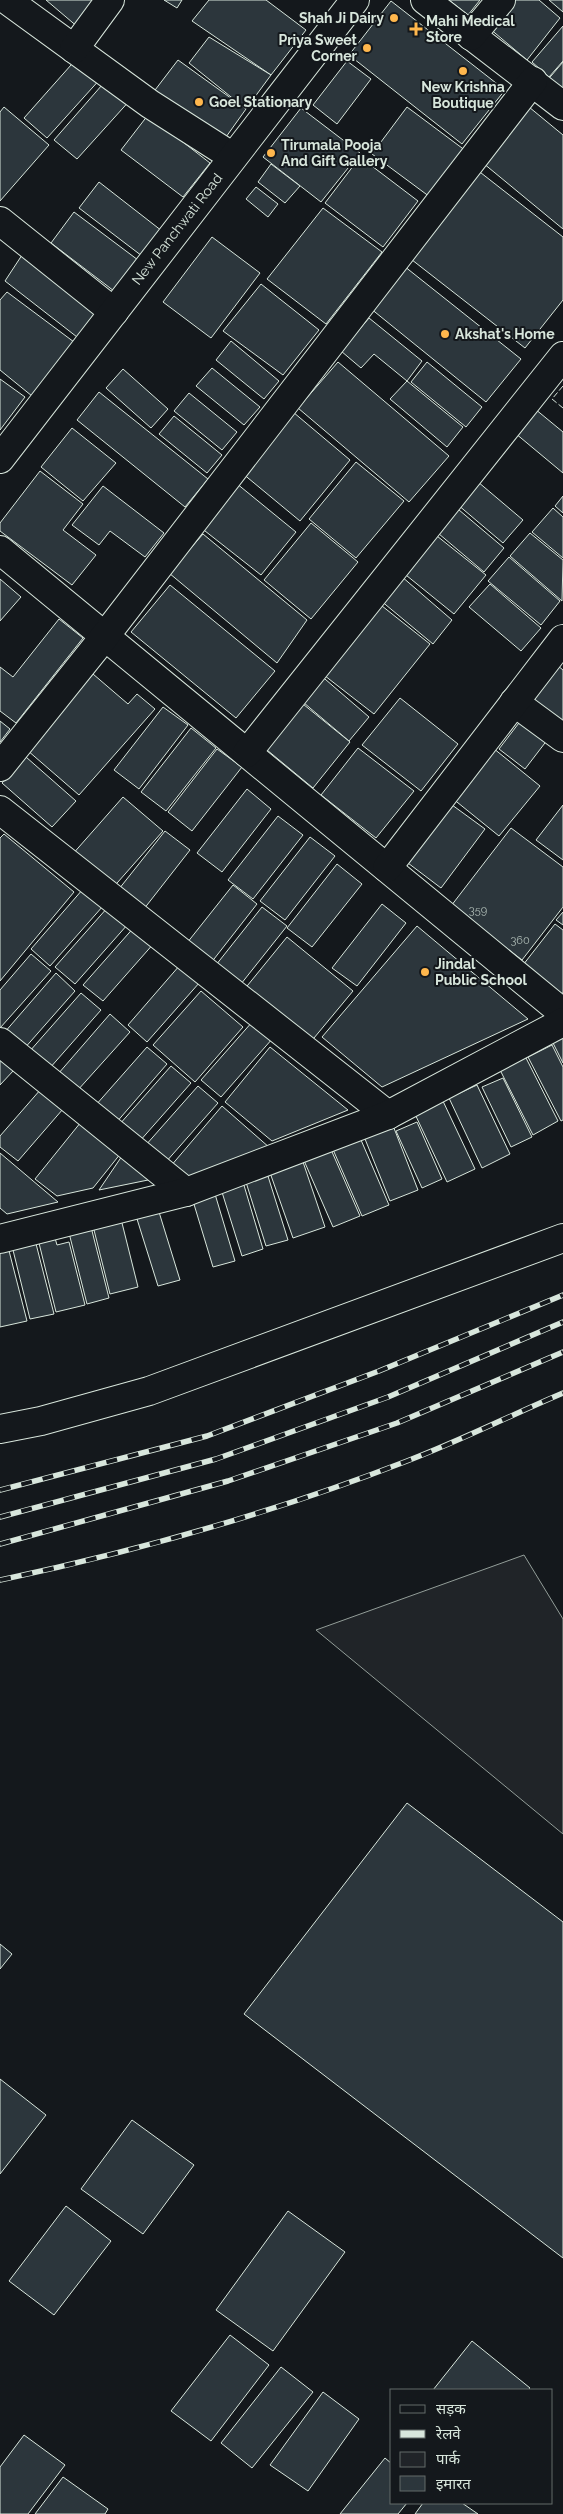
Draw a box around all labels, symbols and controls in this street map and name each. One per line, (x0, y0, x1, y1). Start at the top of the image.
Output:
place label: Shah Ji Dairy (299, 10, 384, 26)
marker: Shah Ji Dairy (388, 12, 400, 24)
place label: Mahi Medical Store (426, 13, 515, 45)
marker: Mahi Medical Store (410, 23, 422, 35)
place label: Priya Sweet Corner (278, 32, 358, 64)
marker: Priya Sweet Corner (361, 42, 373, 54)
marker: New Krishna Boutique (457, 65, 469, 77)
place label: New Krishna Boutique (421, 79, 505, 111)
place label: Goel Stationary (209, 94, 313, 110)
marker: Goel Stationary (193, 96, 205, 108)
place label: Tirumala Pooja And Gift Gallery (281, 137, 388, 169)
marker: Tirumala Pooja And Gift Gallery (265, 147, 277, 159)
street label: New Panchwati Road (129, 170, 225, 288)
place label: Akshat's Home (455, 326, 555, 342)
marker: Akshat's Home (439, 328, 451, 340)
house number: 359 (469, 904, 487, 917)
house number: 360 (510, 934, 530, 947)
place label: Jindal Public School (435, 956, 527, 988)
marker: Jindal Public School (419, 966, 431, 978)
legend (390, 2389, 553, 2504)
text: सड़क (436, 2400, 466, 2418)
text: रेलवे (435, 2425, 461, 2443)
text: पार्क (436, 2450, 460, 2468)
text: इमारत (436, 2475, 471, 2493)

